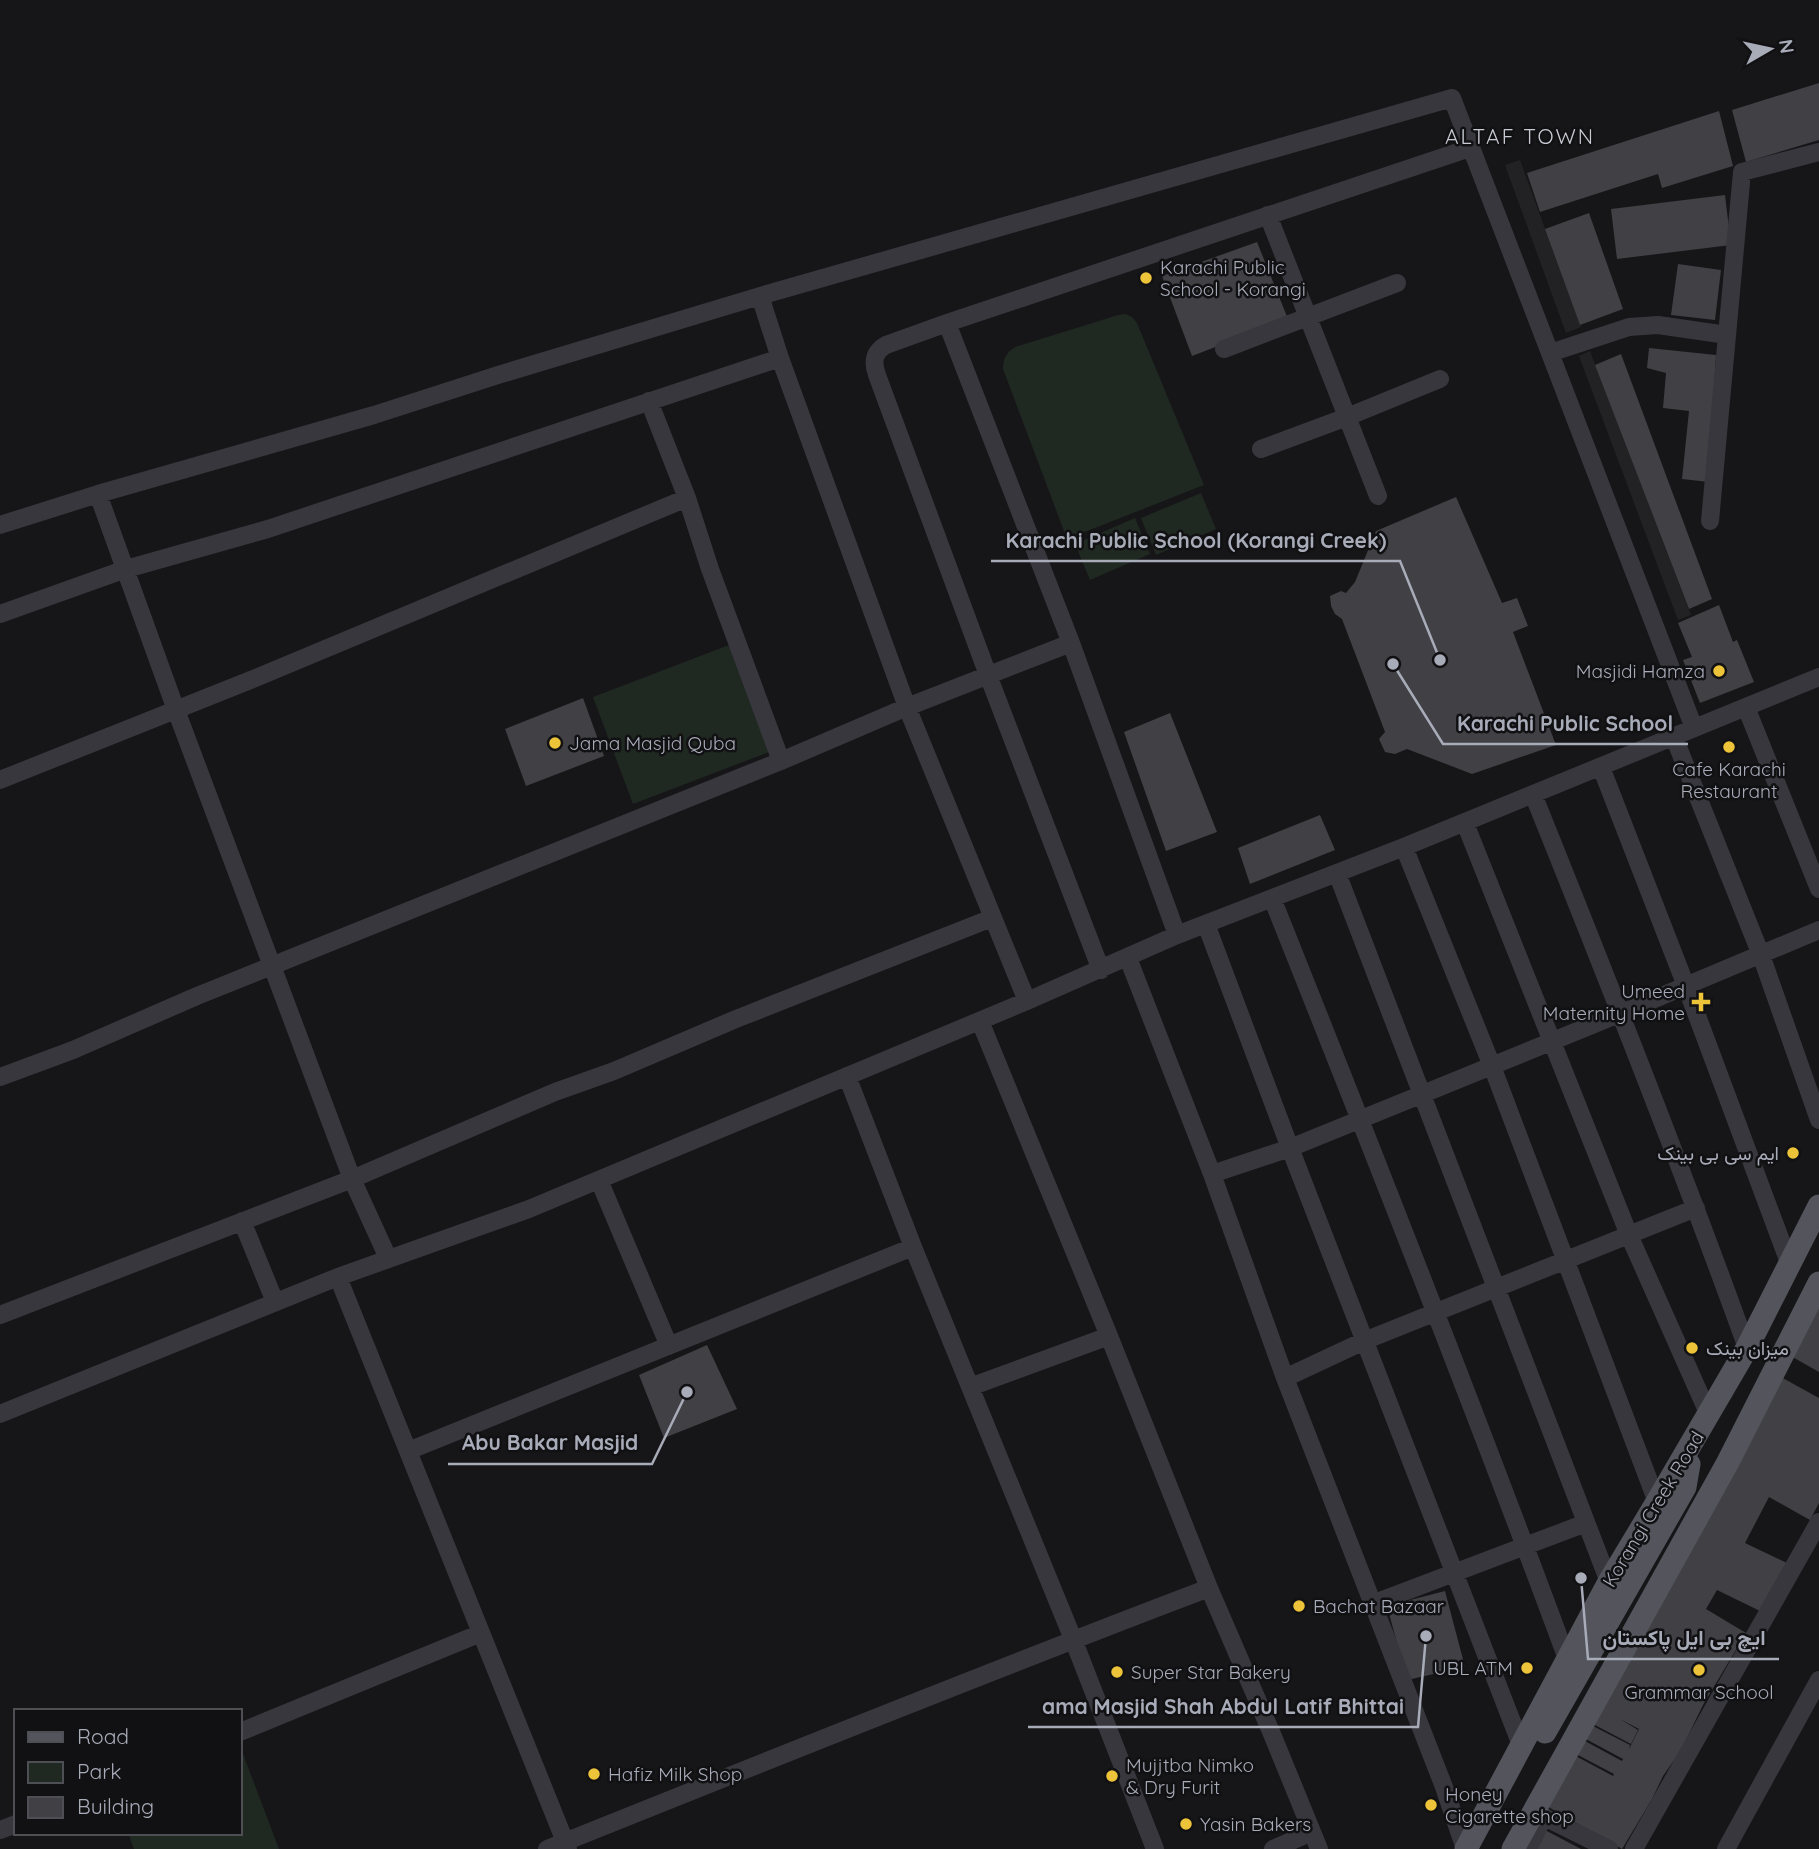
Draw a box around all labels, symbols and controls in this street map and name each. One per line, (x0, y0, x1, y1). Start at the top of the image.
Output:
north arrow (1735, 14, 1805, 84)
text: N (1774, 38, 1800, 55)
district label: ALTAF TOWN (1445, 123, 1595, 149)
place label: Karachi Public School - Korangi (1160, 255, 1306, 301)
marker: Karachi Public School - Korangi (1138, 270, 1154, 286)
callout: Karachi Public School (Korangi Creek) (991, 519, 1400, 561)
text: Karachi Public School (Korangi Creek) (1006, 527, 1386, 553)
place label: Masjidi Hamza (1576, 659, 1705, 683)
marker: Masjidi Hamza (1711, 663, 1727, 679)
callout: Karachi Public School (1443, 702, 1688, 744)
text: Karachi Public School (1457, 710, 1673, 736)
place label: Jama Masjid Quba (569, 731, 736, 755)
marker: Jama Masjid Quba (547, 735, 563, 751)
marker: Cafe Karachi Restaurant (1721, 739, 1737, 755)
place label: Cafe Karachi Restaurant (1672, 757, 1786, 803)
place label: Umeed Maternity Home (1543, 979, 1685, 1025)
marker: Umeed Maternity Home (1691, 992, 1711, 1012)
place label: ایم سی بی بینک (1657, 1141, 1779, 1166)
marker: ایم سی بی بینک (1785, 1145, 1801, 1161)
place label: میزان بینک (1706, 1336, 1789, 1360)
marker: میزان بینک (1684, 1340, 1700, 1356)
callout: Abu Bakar Masjid (448, 1422, 652, 1464)
street label: Korangi Creek Road (1597, 1427, 1709, 1591)
text: Abu Bakar Masjid (462, 1429, 638, 1455)
place label: Bachat Bazaar (1313, 1594, 1445, 1618)
marker: Bachat Bazaar (1291, 1598, 1307, 1614)
callout: ایچ بی ایل پاکستان (1588, 1617, 1779, 1659)
text: ایچ بی ایل پاکستان (1602, 1624, 1766, 1652)
place label: UBL ATM (1433, 1656, 1513, 1680)
place label: Super Star Bakery (1131, 1660, 1291, 1684)
marker: UBL ATM (1519, 1660, 1535, 1676)
marker: Grammar School (1691, 1662, 1707, 1678)
marker: Super Star Bakery (1109, 1664, 1125, 1680)
place label: Grammar School (1624, 1680, 1774, 1704)
callout: ama Masjid Shah Abdul Latif Bhittai (1028, 1685, 1418, 1727)
text: ama Masjid Shah Abdul Latif Bhittai (1042, 1693, 1404, 1719)
legend (14, 1709, 242, 1835)
text: Road (77, 1723, 129, 1749)
place label: Mujjtba Nimko & Dry Furit (1126, 1753, 1254, 1799)
text: Park (77, 1758, 121, 1784)
place label: Hafiz Milk Shop (608, 1762, 742, 1786)
marker: Hafiz Milk Shop (586, 1766, 602, 1782)
marker: Mujjtba Nimko & Dry Furit (1104, 1768, 1120, 1784)
place label: Honey Cigarette shop (1445, 1782, 1574, 1828)
text: Building (77, 1793, 154, 1819)
marker: Honey Cigarette shop (1423, 1797, 1439, 1813)
place label: Yasin Bakers (1200, 1812, 1311, 1836)
marker: Yasin Bakers (1178, 1816, 1194, 1832)

